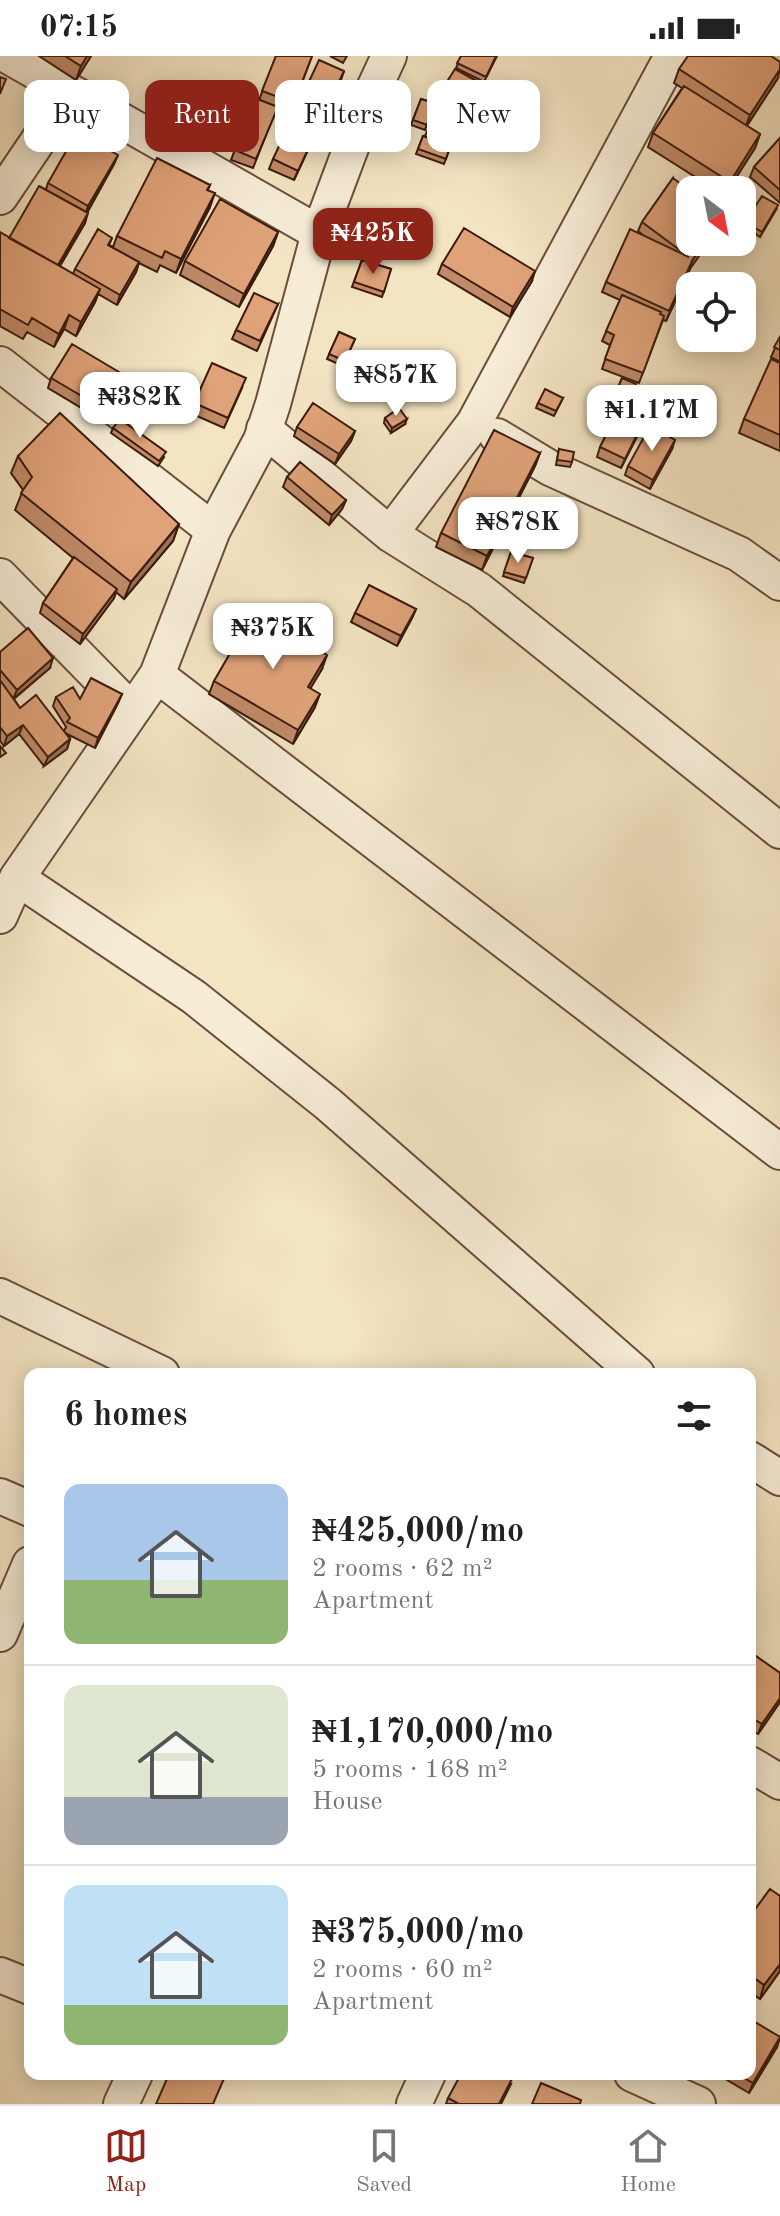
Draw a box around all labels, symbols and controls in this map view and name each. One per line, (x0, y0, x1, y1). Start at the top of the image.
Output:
text: 07:15 (40, 13, 118, 43)
chip: Buy (24, 80, 129, 152)
chip: Rent (145, 80, 259, 152)
chip: Filters (275, 80, 411, 152)
chip: New (427, 80, 540, 152)
north arrow (676, 176, 756, 256)
map controls (676, 176, 756, 352)
pin: ₦425K (317, 208, 429, 276)
text: ₦425K (331, 221, 415, 247)
button: locate (676, 272, 756, 352)
pin: ₦857K (340, 350, 452, 418)
text: ₦857K (354, 363, 438, 389)
pin: ₦382K (84, 372, 196, 440)
text: ₦382K (98, 385, 182, 411)
pin: ₦1.17M (587, 385, 717, 453)
text: ₦1.17M (605, 398, 699, 424)
pin: ₦878K (462, 497, 574, 565)
text: ₦878K (476, 510, 560, 536)
pin: ₦375K (217, 603, 329, 671)
text: ₦375K (231, 616, 315, 642)
icon: filters (672, 1394, 716, 1438)
text: 6 homes (64, 1399, 187, 1433)
text: ₦425,000/mo (312, 1515, 524, 1549)
icon: home (128, 1516, 224, 1612)
text: 2 rooms · 62 m² (312, 1556, 493, 1582)
text: Apartment (312, 1588, 434, 1614)
text: ₦1,170,000/mo (312, 1716, 553, 1750)
icon: home (128, 1717, 224, 1813)
text: 5 rooms · 168 m² (312, 1757, 508, 1783)
text: House (312, 1789, 383, 1815)
text: ₦375,000/mo (312, 1916, 524, 1950)
icon: home (128, 1917, 224, 2013)
text: 2 rooms · 60 m² (312, 1957, 493, 1983)
text: Apartment (312, 1989, 434, 2015)
tab: Map (104, 2124, 148, 2199)
tab: Saved (356, 2124, 412, 2199)
tab: Home (620, 2124, 676, 2199)

